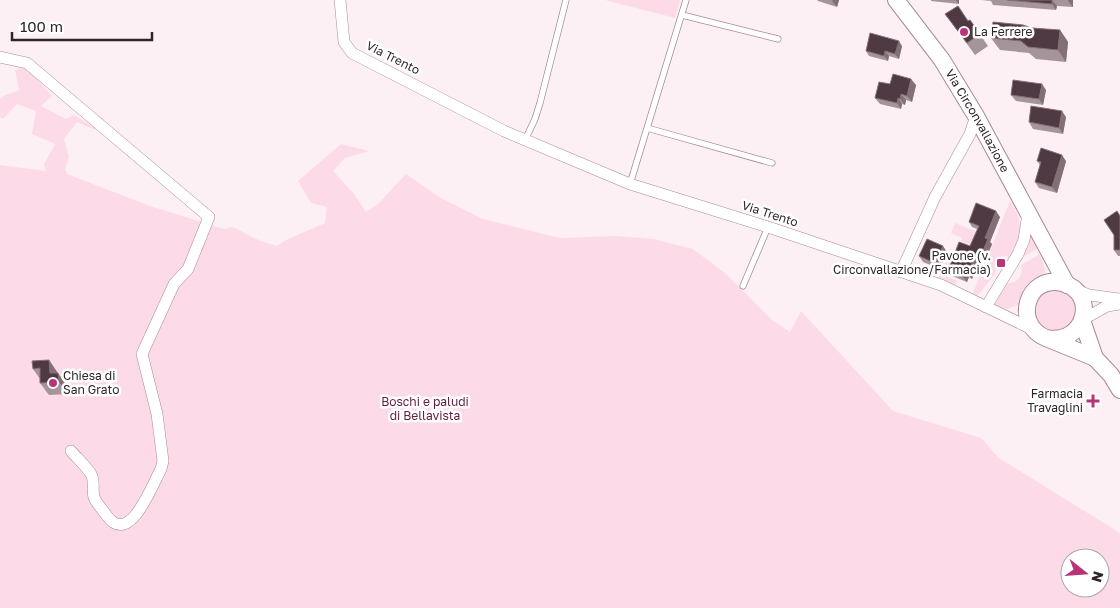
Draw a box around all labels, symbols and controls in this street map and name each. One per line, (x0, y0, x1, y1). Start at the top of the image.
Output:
scale bar (12, 10, 152, 42)
text: 100 m (20, 17, 63, 35)
place label: La Ferrere (974, 24, 1032, 39)
marker: La Ferrere (958, 26, 970, 38)
street label: Via Trento (364, 38, 423, 77)
street label: Via Circonvallazione (942, 66, 1013, 175)
street label: Via Trento (740, 197, 800, 230)
place label: Pavone (v. Circonvallazione/Farmacia) (833, 248, 991, 277)
marker: Pavone (v. Circonvallazione/Farmacia) (995, 257, 1007, 269)
place label: Chiesa di San Grato (63, 368, 120, 397)
marker: Chiesa di San Grato (47, 377, 59, 389)
place label: Farmacia Travaglini (1027, 386, 1083, 415)
park label: Boschi e paludi di Bellavista (381, 394, 469, 423)
marker: Farmacia Travaglini (1087, 395, 1099, 407)
north arrow (1060, 548, 1110, 598)
text: N (1088, 569, 1108, 585)

